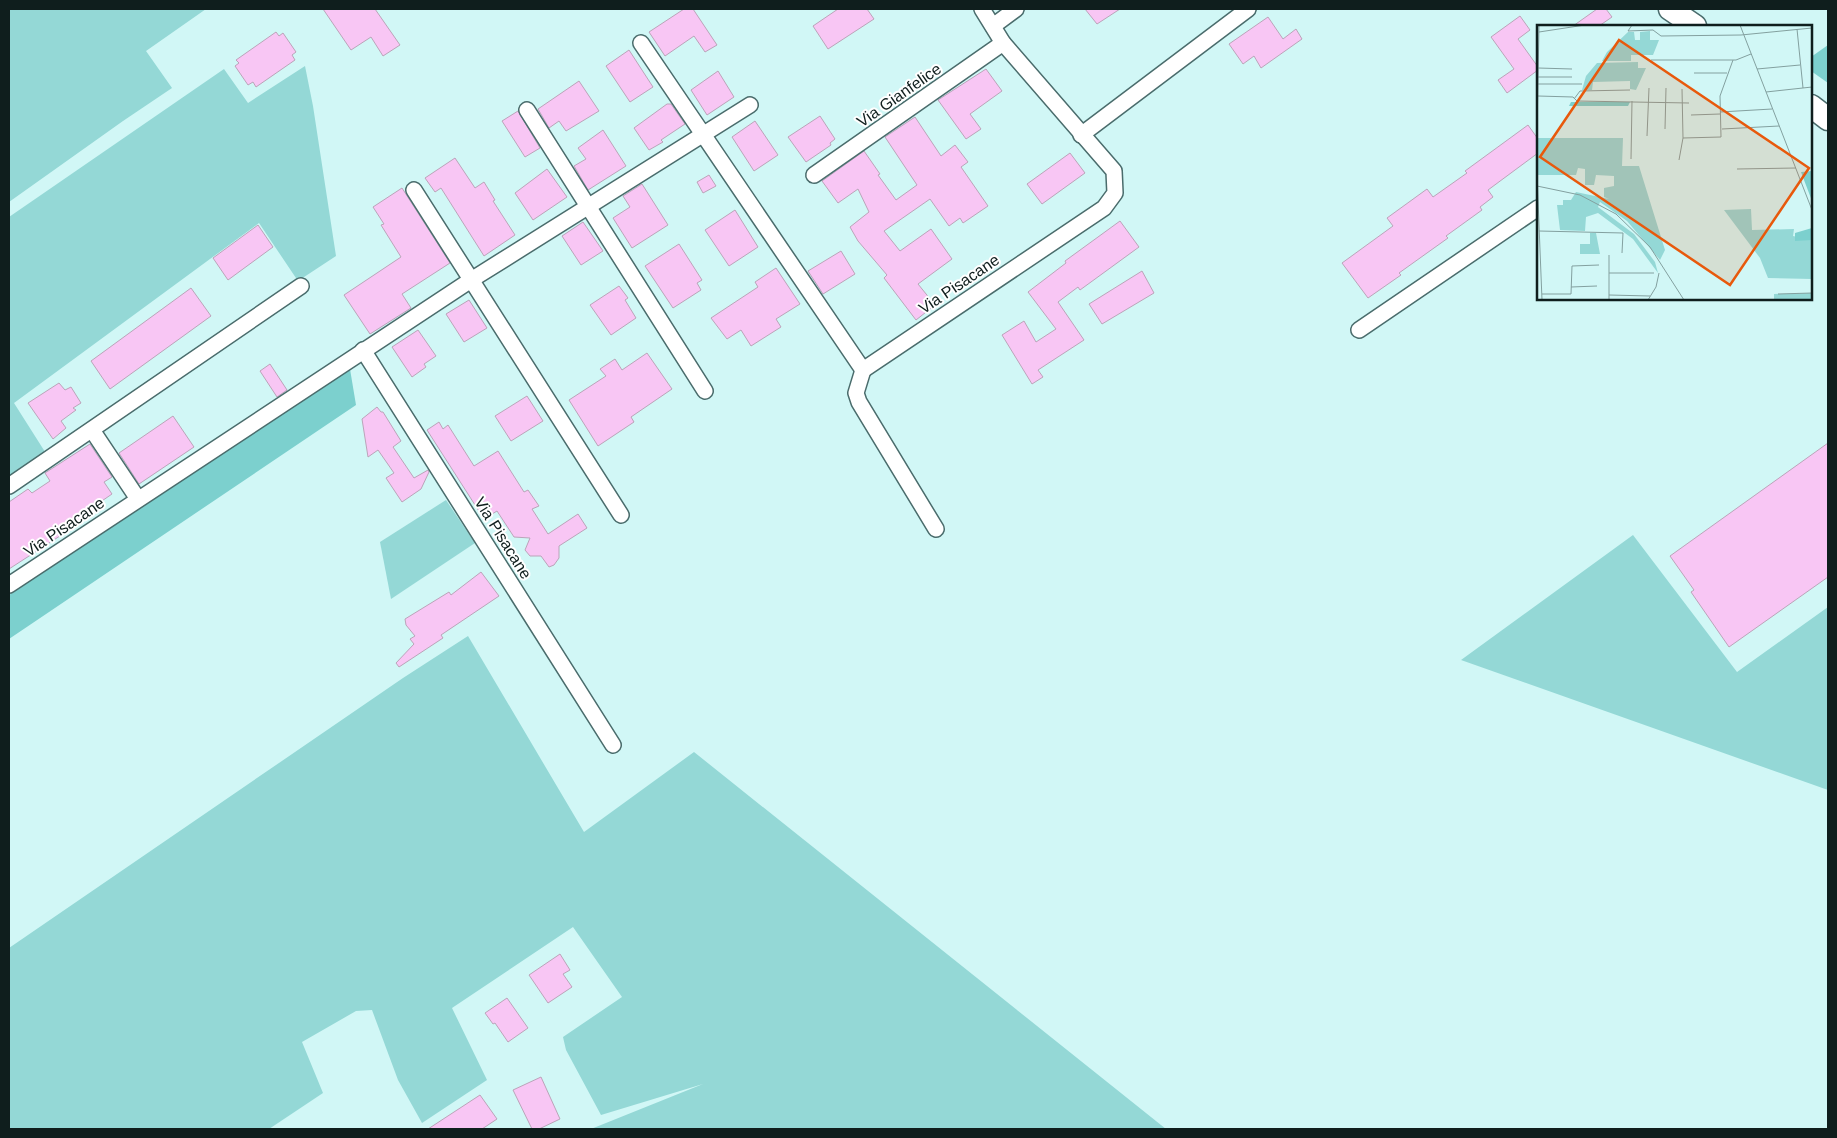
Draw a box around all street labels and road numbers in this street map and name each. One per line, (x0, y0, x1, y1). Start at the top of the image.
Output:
street label: Via Gianfelice (854, 60, 944, 130)
street label: Via Pisacane (916, 251, 1002, 317)
street label: Via Pisacane (21, 494, 107, 560)
street label: Via Pisacane (471, 494, 535, 582)

